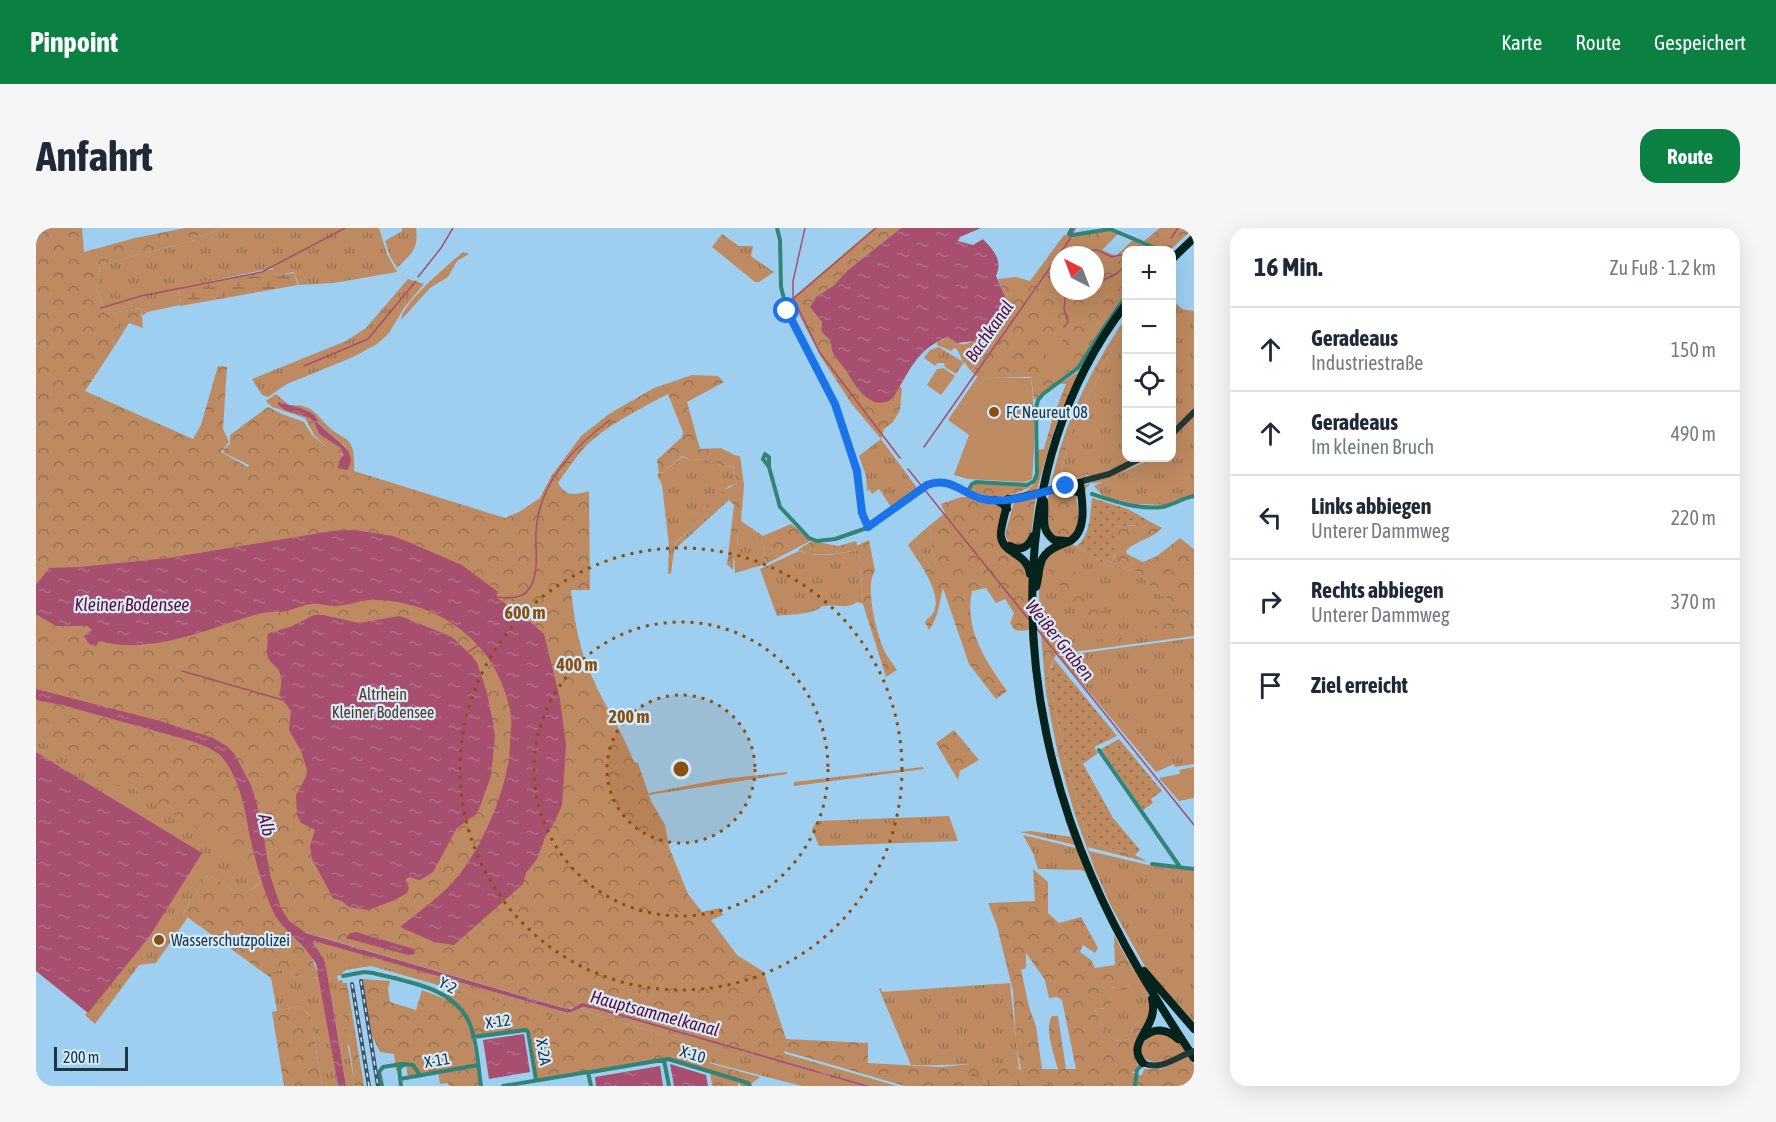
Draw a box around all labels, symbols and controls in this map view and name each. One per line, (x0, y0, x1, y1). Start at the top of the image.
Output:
text: Pinpoint (30, 26, 118, 58)
text: Karte (1501, 30, 1542, 54)
text: Route (1575, 30, 1621, 54)
text: Gespeichert (1654, 30, 1746, 54)
button: Route (1640, 129, 1740, 183)
text: Anfahrt (36, 132, 153, 180)
north arrow (1050, 246, 1104, 300)
map controls (1122, 246, 1176, 462)
button: + (1122, 246, 1176, 300)
text: 16 Min. (1254, 252, 1323, 282)
text: Zu Fuß · 1.2 km (1610, 256, 1716, 279)
water label: Bachkanal (960, 296, 1018, 366)
route start (773, 297, 799, 323)
button: − (1122, 300, 1176, 354)
text: Geradeaus (1311, 325, 1398, 351)
icon: ahead (1254, 333, 1287, 366)
text: 150 m (1671, 338, 1716, 361)
text: Industriestraße (1311, 351, 1423, 374)
button: locate (1122, 354, 1176, 408)
place label: FC Neureut 08 (1006, 403, 1088, 421)
marker: FC Neureut 08 (987, 405, 1001, 419)
button: layers (1122, 408, 1176, 462)
text: Geradeaus (1311, 409, 1398, 435)
icon: ahead (1254, 417, 1287, 450)
text: 490 m (1671, 422, 1716, 445)
text: Im kleinen Bruch (1311, 435, 1434, 458)
route end (1052, 472, 1078, 498)
text: Links abbiegen (1311, 493, 1432, 519)
icon: left (1254, 501, 1287, 534)
text: 220 m (1671, 506, 1716, 529)
text: Unterer Dammweg (1311, 519, 1449, 542)
text: Rechts abbiegen (1311, 577, 1444, 603)
icon: right (1254, 585, 1287, 618)
text: 370 m (1671, 590, 1716, 613)
water label: Kleiner Bodensee (74, 594, 190, 615)
water label: Weißer Graben (1021, 596, 1099, 685)
text: 600 m (505, 602, 545, 623)
text: Unterer Dammweg (1311, 603, 1449, 626)
text: 400 m (556, 654, 597, 675)
icon: arrive (1254, 669, 1287, 702)
text: Ziel erreicht (1311, 672, 1408, 698)
park label: Altrhein Kleiner Bodensee (332, 685, 434, 721)
text: 200 m (609, 706, 649, 727)
centre of rings (671, 759, 691, 779)
water label: Alb (254, 811, 280, 838)
place label: Wasserschutzpolizei (171, 931, 290, 950)
marker: Wasserschutzpolizei (152, 933, 166, 947)
street label: Y-2 (436, 973, 460, 997)
water label: Hauptsammelkanal (588, 986, 722, 1040)
street label: X-12 (484, 1010, 512, 1032)
street label: X-2A (533, 1037, 555, 1067)
street label: X-10 (678, 1042, 708, 1066)
scale bar (54, 1044, 128, 1072)
text: 200 m (63, 1048, 99, 1066)
street label: X-11 (423, 1049, 451, 1071)

